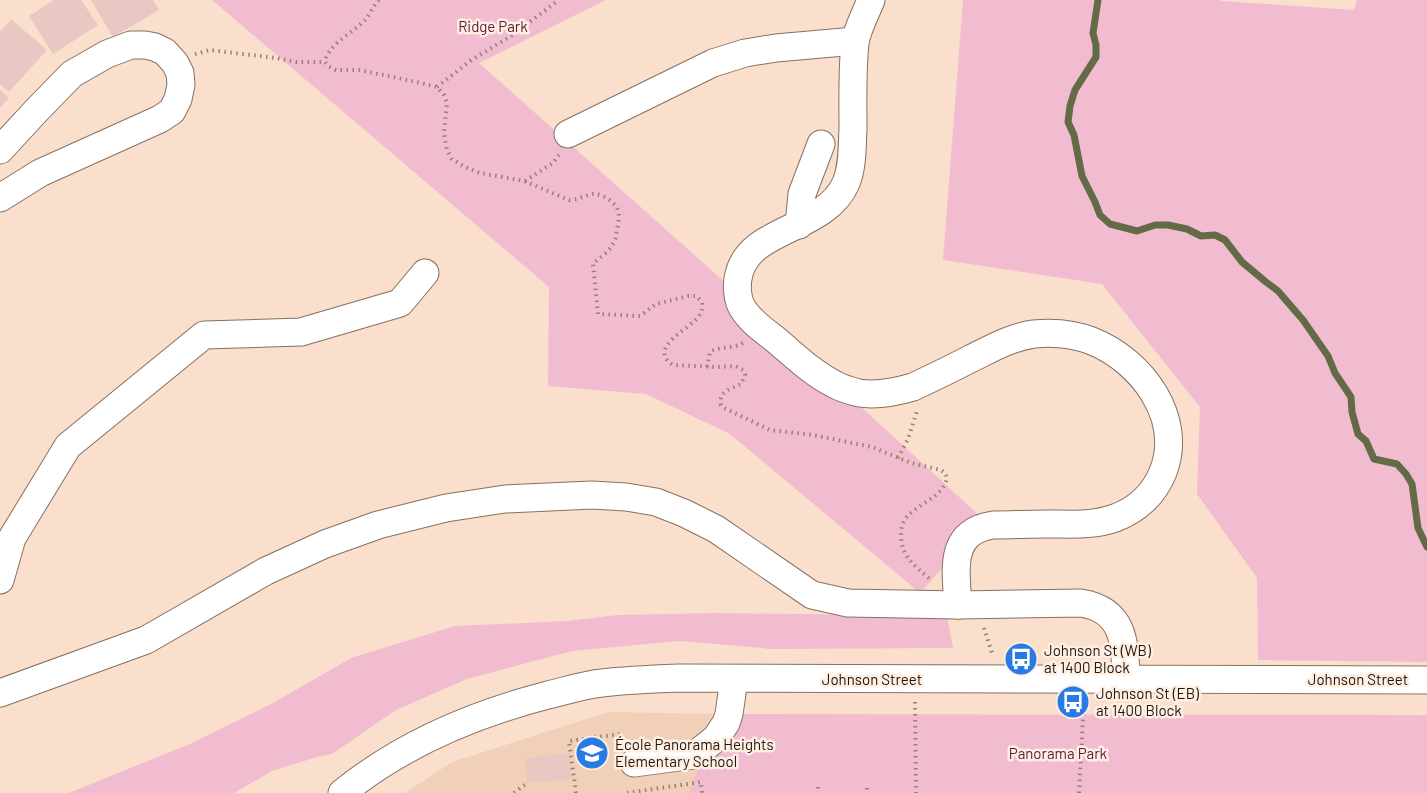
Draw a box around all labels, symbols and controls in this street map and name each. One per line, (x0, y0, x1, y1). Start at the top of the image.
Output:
park label: Ridge Park (458, 17, 528, 35)
bus stop icon: Johnson St (WB) at 1400 Block (1003, 641, 1039, 677)
place label: Johnson St (WB) at 1400 Block (1044, 641, 1151, 676)
street label: Johnson Street (822, 670, 922, 688)
street label: Johnson Street (1308, 670, 1408, 688)
bus stop icon: Johnson St (EB) at 1400 Block (1055, 684, 1091, 720)
place label: Johnson St (EB) at 1400 Block (1096, 684, 1199, 719)
school or university icon: École Panorama Heights Elementary School (574, 735, 610, 771)
place label: École Panorama Heights Elementary School (615, 735, 774, 770)
park label: Panorama Park (1009, 744, 1108, 762)

